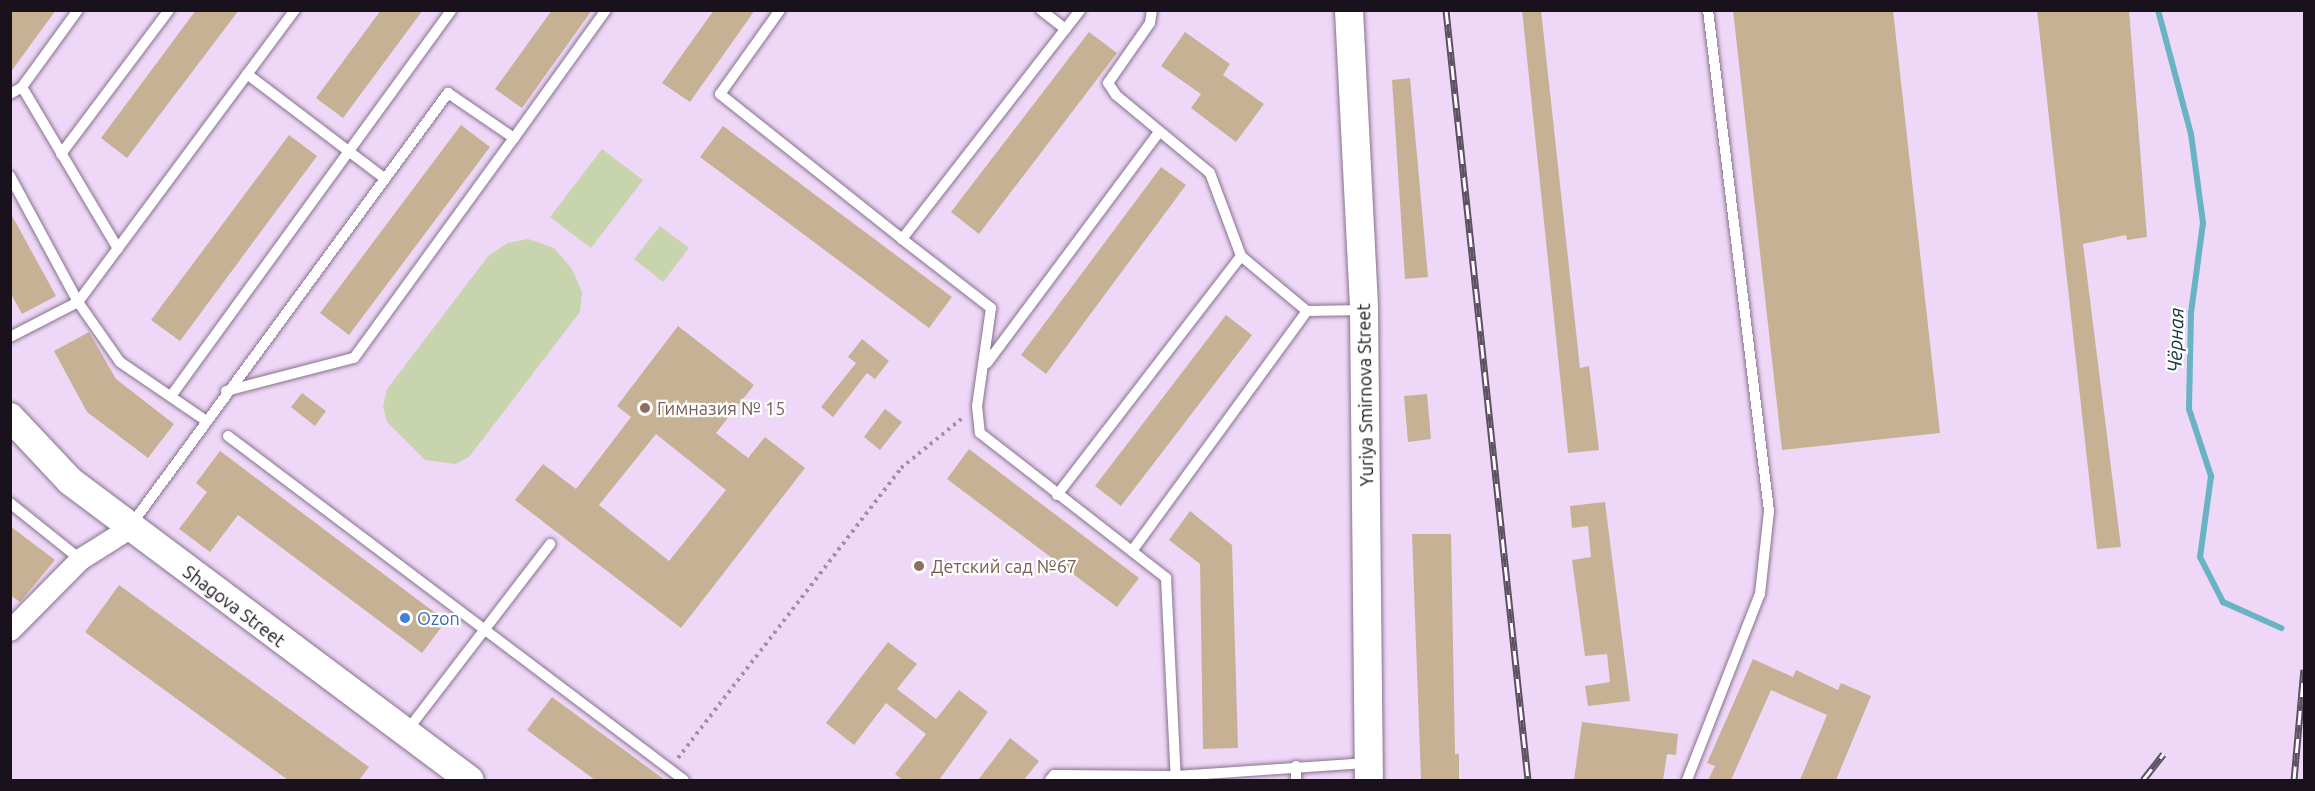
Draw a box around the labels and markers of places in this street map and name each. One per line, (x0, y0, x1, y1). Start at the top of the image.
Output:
place label: Гимназия № 15 (657, 397, 785, 419)
marker: Гимназия № 15 (638, 401, 652, 415)
place label: Детский сад №67 (931, 555, 1077, 577)
marker: Детский сад №67 (912, 559, 926, 573)
place label: Ozon (417, 607, 460, 629)
marker: Ozon (398, 611, 412, 625)

